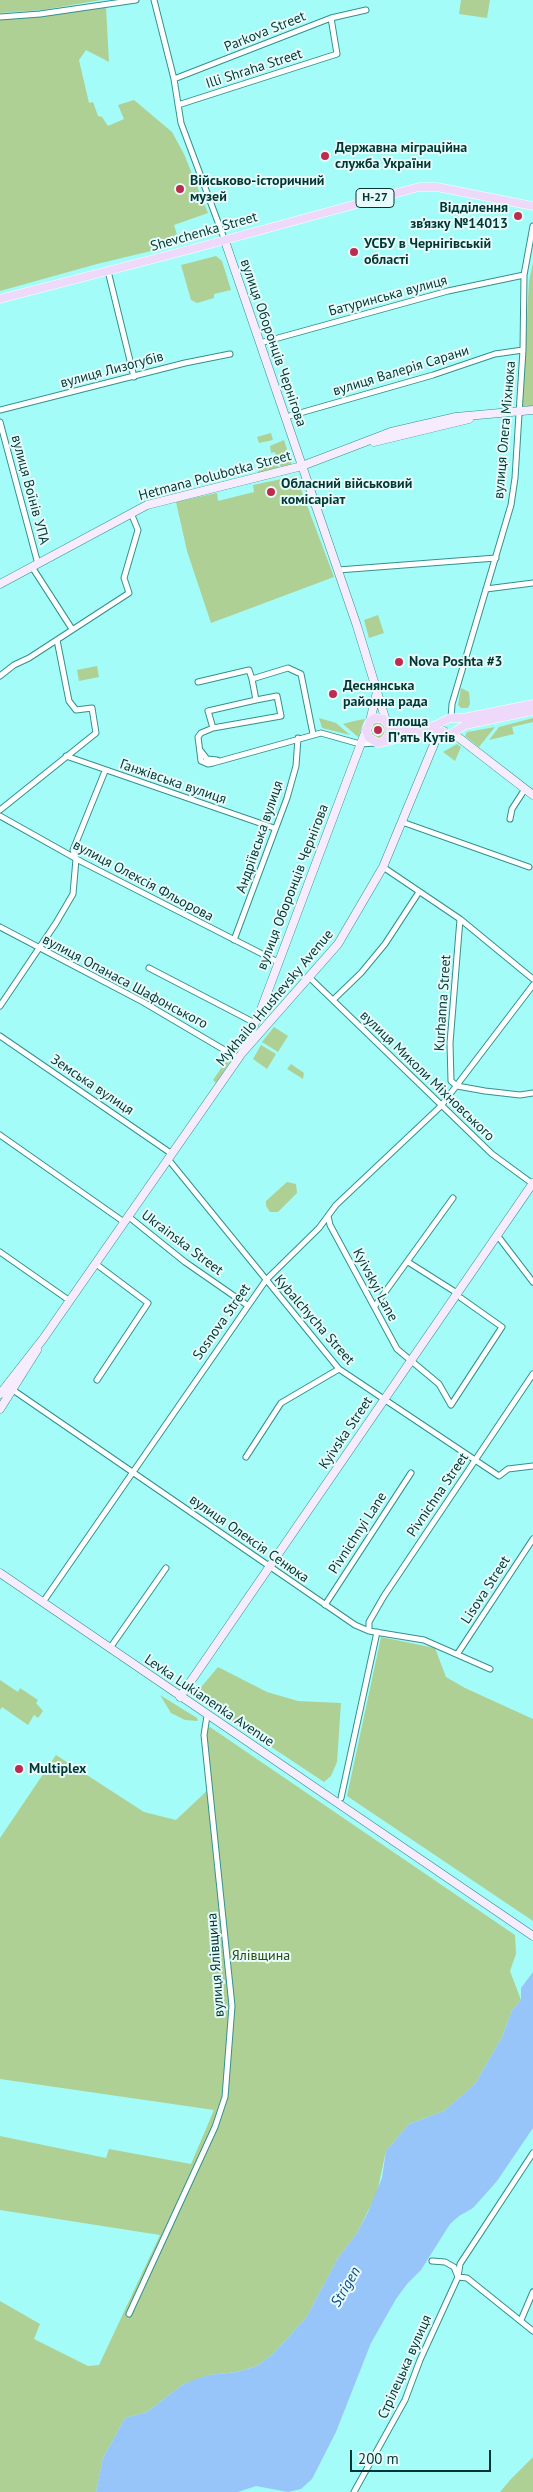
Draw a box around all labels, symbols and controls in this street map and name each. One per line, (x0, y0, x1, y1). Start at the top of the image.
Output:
street label: Parkova Street (222, 8, 308, 56)
street label: Illi Shraha Street (204, 45, 304, 93)
place label: Державна міграційна служба України (335, 140, 467, 172)
marker: Державна міграційна служба України (319, 150, 331, 162)
place label: Військово-історичний музей (190, 173, 324, 206)
marker: Військово-історичний музей (174, 183, 186, 195)
road number: Н-27 (356, 188, 394, 208)
place label: Відділення зв’язку №14013 (410, 200, 508, 232)
street label: Shevchenka Street (149, 209, 259, 255)
marker: Відділення зв’язку №14013 (512, 210, 524, 222)
place label: УСБУ в Чернігівській області (364, 236, 491, 268)
marker: УСБУ в Чернігівській області (348, 246, 360, 258)
street label: вулиця Оборонців Чернігова (236, 257, 310, 429)
street label: Батуринська вулиця (327, 272, 449, 320)
street label: вулиця Валерія Сарани (331, 342, 471, 400)
street label: вулиця Лизогубів (59, 348, 165, 392)
street label: вулиця Олега Міхнюка (491, 360, 519, 500)
street label: вулиця Воїнів УПА (7, 433, 53, 547)
street label: Hetmana Polubotka Street (137, 448, 293, 504)
place label: Обласний військовий комісаріат (281, 476, 412, 508)
marker: Обласний військовий комісаріат (265, 486, 277, 498)
place label: Nova Poshta #3 (409, 654, 503, 670)
marker: Nova Poshta #3 (393, 656, 405, 668)
place label: Деснянська районна рада (343, 678, 428, 710)
marker: Деснянська районна рада (327, 688, 339, 700)
place label: площа Пʼять Кутів (388, 714, 455, 746)
marker: площа Пʼять Кутів (372, 724, 384, 736)
street label: Ганжівська вулиця (117, 756, 229, 808)
street label: Андріївська вулиця (233, 778, 287, 896)
street label: вулиця Оборонців Чернігова (254, 802, 332, 972)
street label: вулиця Олексія Фльорова (70, 837, 216, 925)
street label: Mykhailo Hrushevsky Avenue (213, 926, 337, 1070)
street label: вулиця Опанаса Шафонського (40, 931, 210, 1033)
street label: Kurhanna Street (431, 954, 455, 1052)
street label: вулиця Миколи Міхновського (356, 1007, 498, 1145)
street label: Земська вулиця (47, 1051, 137, 1119)
street label: Ukrainska Street (138, 1207, 226, 1279)
street label: Kyivskyi Lane (349, 1246, 401, 1324)
street label: Kybalchycha Street (270, 1272, 358, 1368)
street label: Sosnova Street (190, 1281, 254, 1363)
street label: Kyivska Street (316, 1394, 376, 1472)
street label: Pivnichna Street (404, 1450, 472, 1540)
street label: Pivnichnyi Lane (325, 1489, 391, 1577)
street label: вулиця Олексія Сенюка (186, 1491, 312, 1587)
street label: Lisova Street (458, 1553, 514, 1627)
street label: Levka Lukianenka Avenue (141, 1651, 277, 1751)
place label: Multiplex (29, 1761, 86, 1777)
marker: Multiplex (13, 1763, 25, 1775)
street label: вулиця Ялівщина (204, 1912, 228, 2018)
park label: Ялівщина (232, 1948, 290, 1964)
water label: Strigen (327, 2264, 365, 2310)
street label: Стрілецька вулиця (375, 2312, 435, 2422)
scale bar (353, 2440, 494, 2472)
text: 200 m (358, 2449, 399, 2468)

